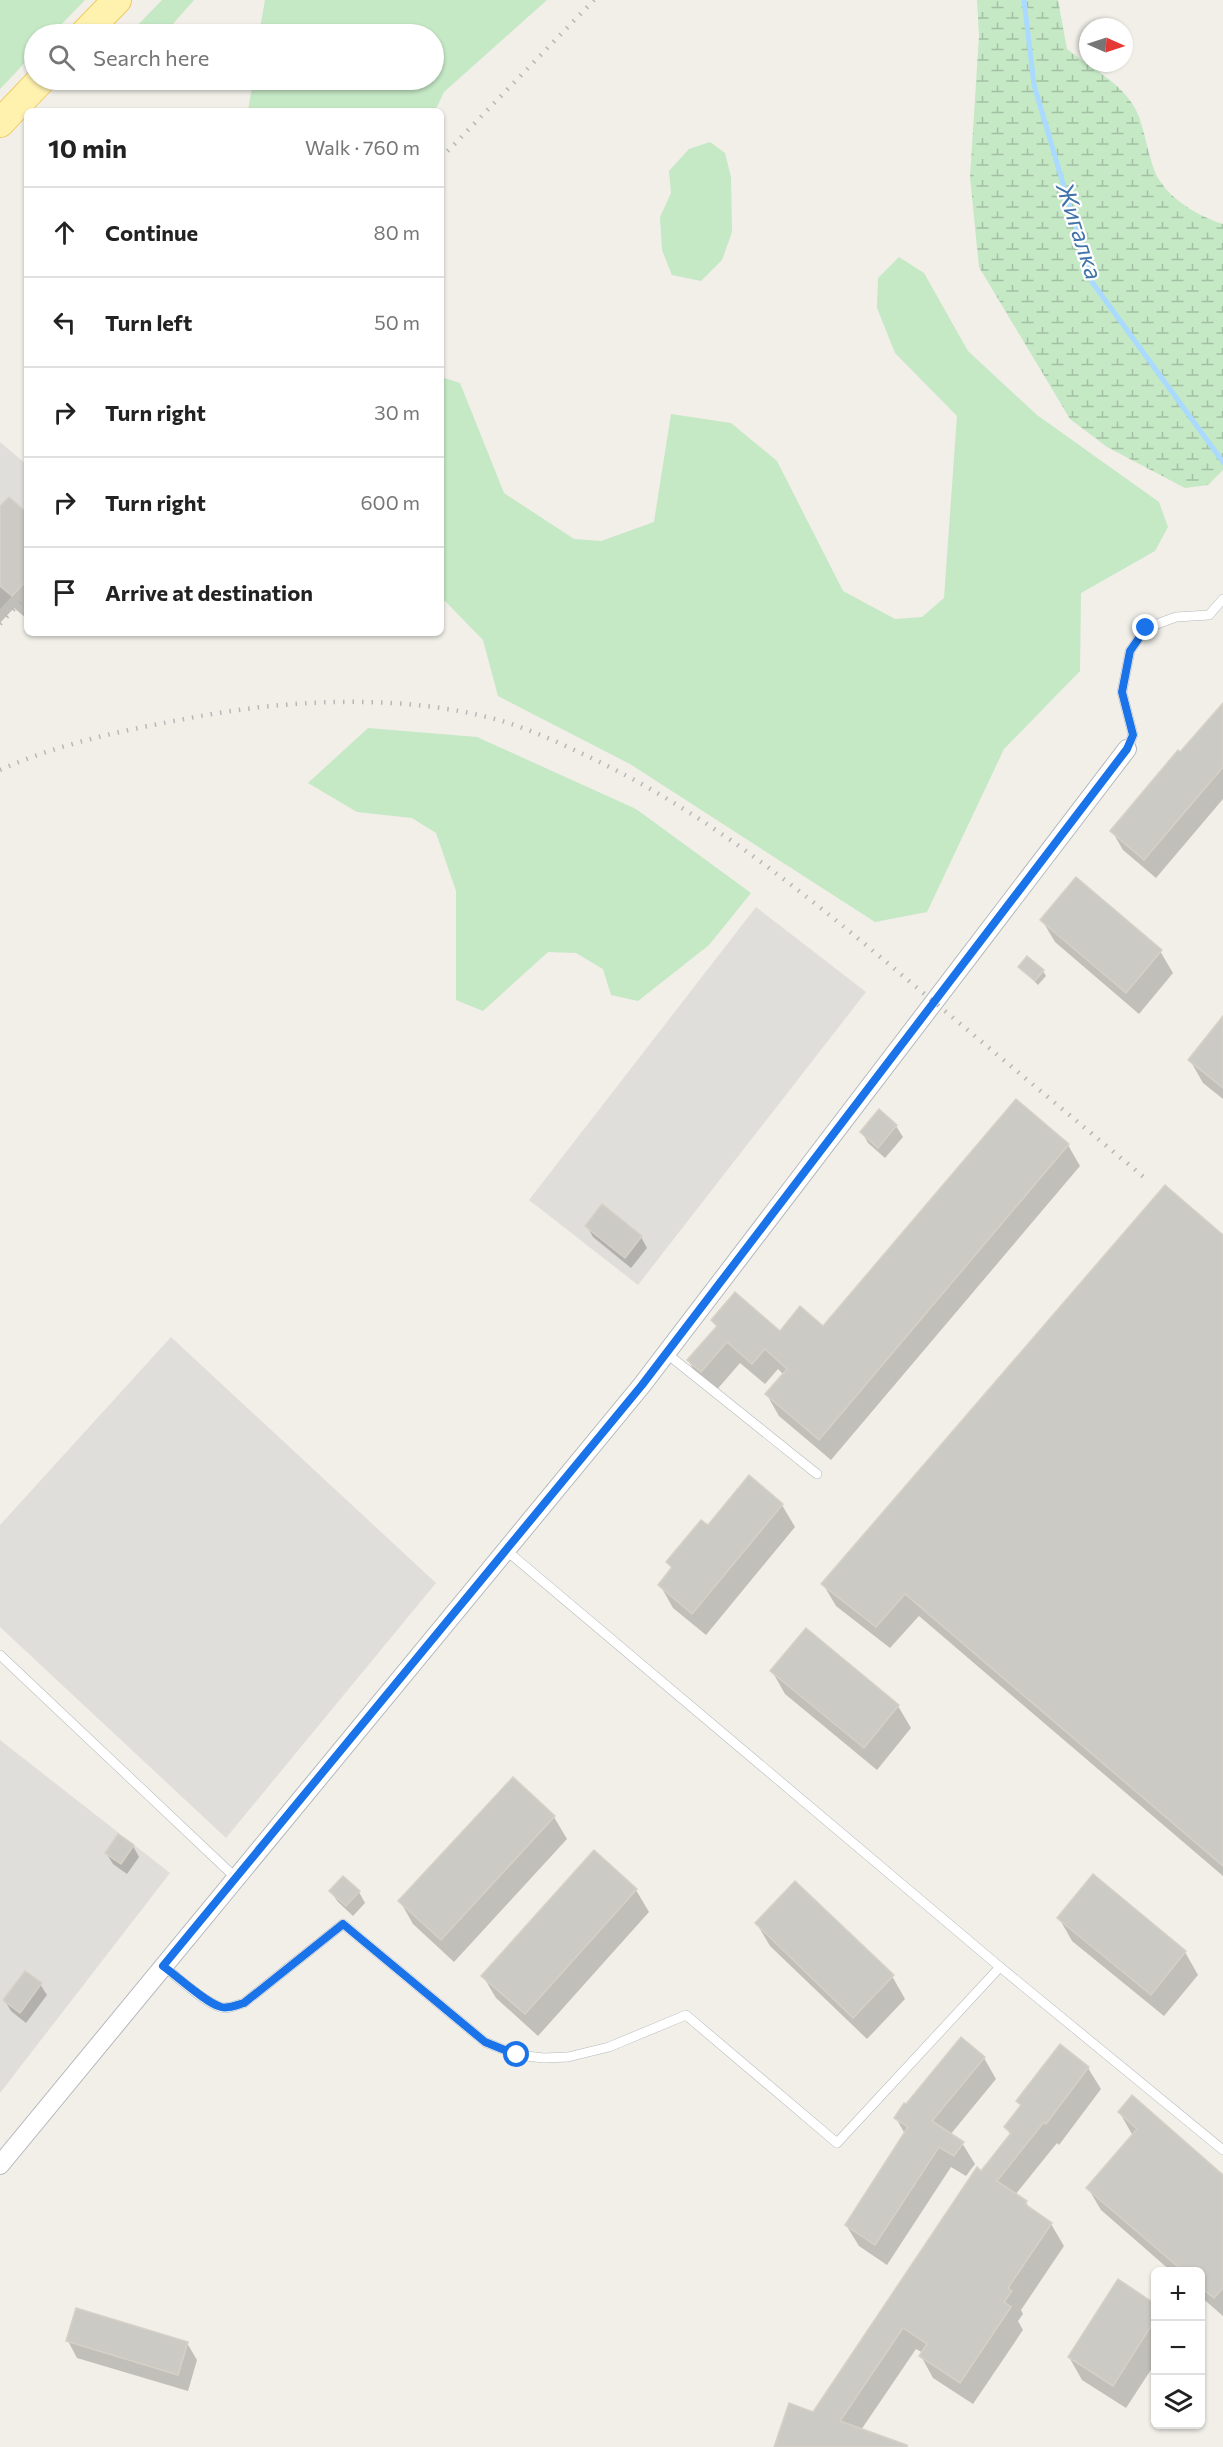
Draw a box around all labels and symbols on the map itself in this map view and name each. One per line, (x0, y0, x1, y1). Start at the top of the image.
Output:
north arrow (1079, 18, 1133, 72)
water label: Жигалка (1051, 177, 1110, 283)
route end (1132, 614, 1158, 640)
route start (503, 2041, 529, 2067)

